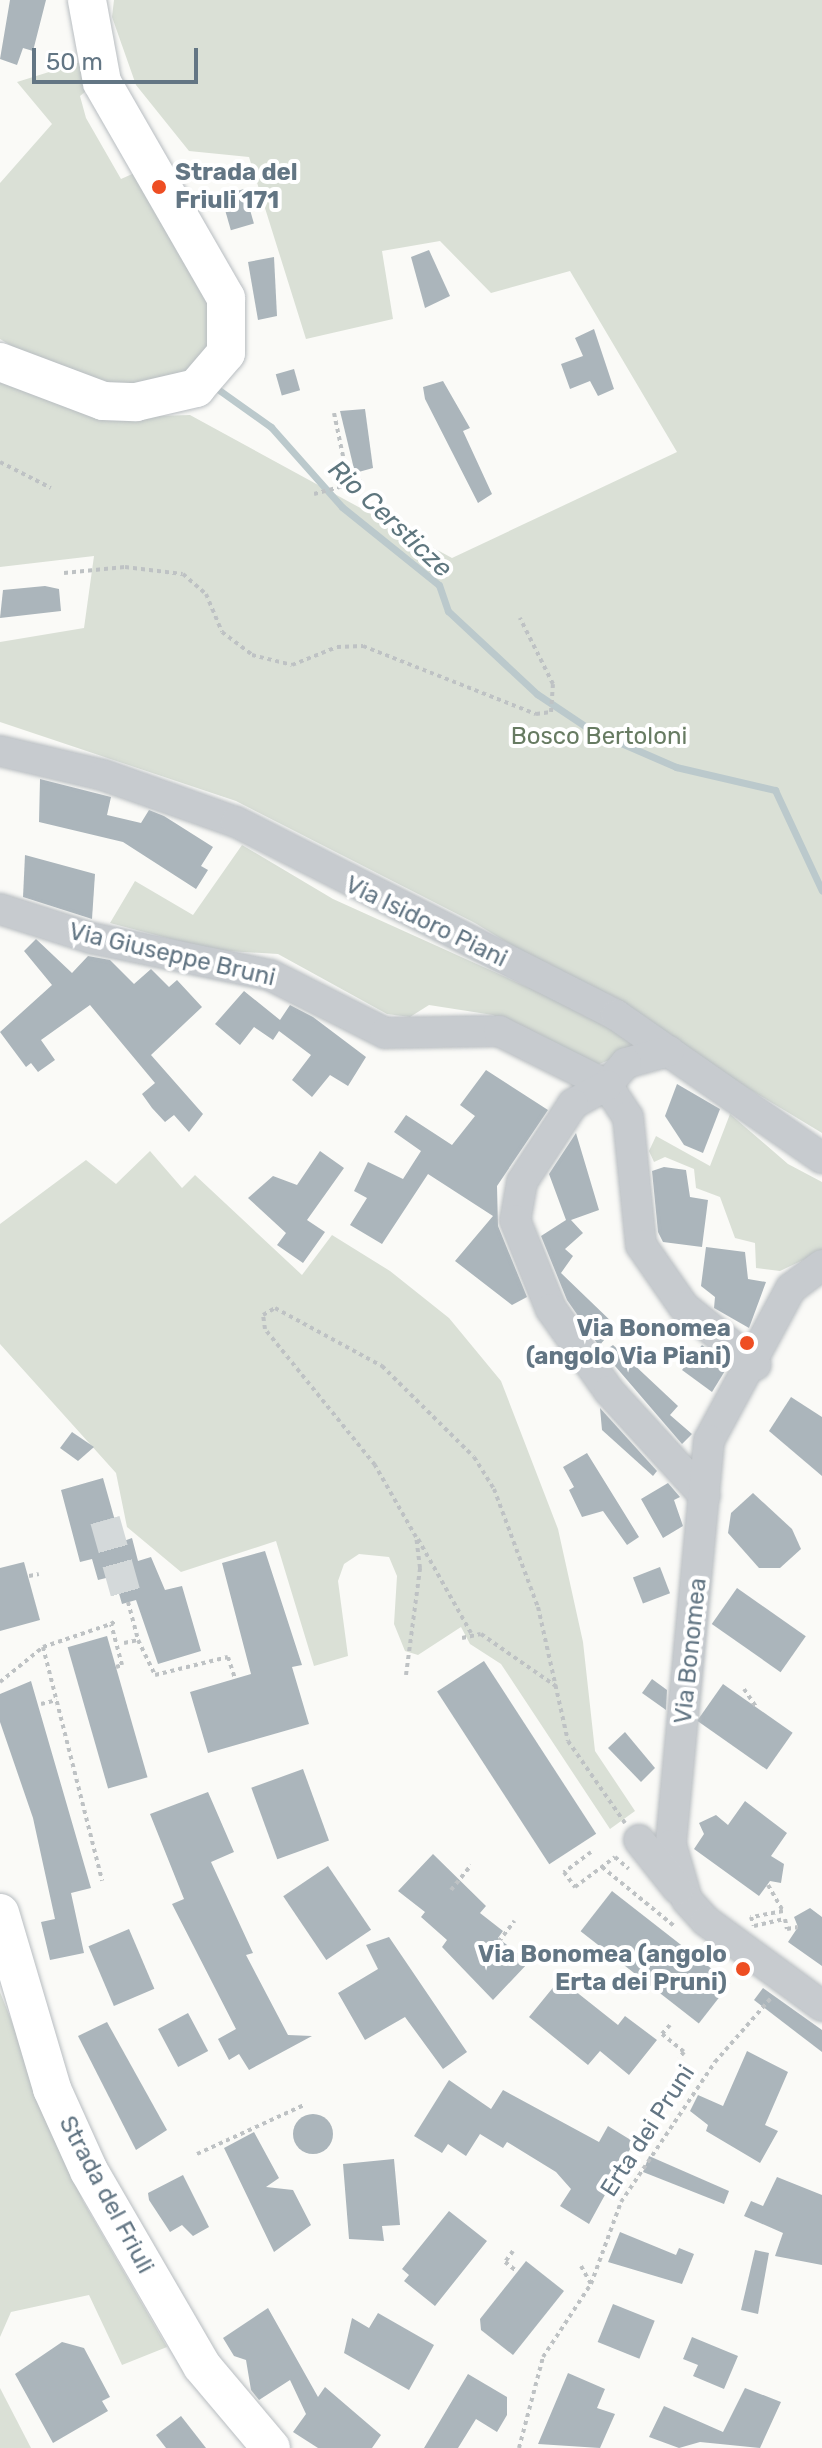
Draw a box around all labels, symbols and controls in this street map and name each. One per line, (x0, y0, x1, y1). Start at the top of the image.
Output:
scale bar (36, 32, 202, 82)
text: 50 m (46, 48, 103, 76)
place label: Strada del Friuli 171 (175, 159, 298, 215)
marker: Strada del Friuli 171 (150, 178, 168, 196)
water label: Rio Cersticze (322, 454, 458, 584)
park label: Bosco Bertoloni (511, 723, 687, 751)
street label: Via Isidoro Piani (340, 870, 512, 974)
street label: Via Giuseppe Bruni (66, 917, 278, 993)
place label: Via Bonomea (angolo Via Piani) (525, 1315, 731, 1371)
marker: Via Bonomea (angolo Via Piani) (738, 1334, 756, 1352)
street label: Via Bonomea (669, 1577, 713, 1725)
place label: Via Bonomea (angolo Erta dei Pruni) (478, 1941, 727, 1997)
marker: Via Bonomea (angolo Erta dei Pruni) (734, 1960, 752, 1978)
street label: Erta dei Pruni (595, 2060, 701, 2202)
street label: Strada del Friuli (52, 2111, 160, 2279)

